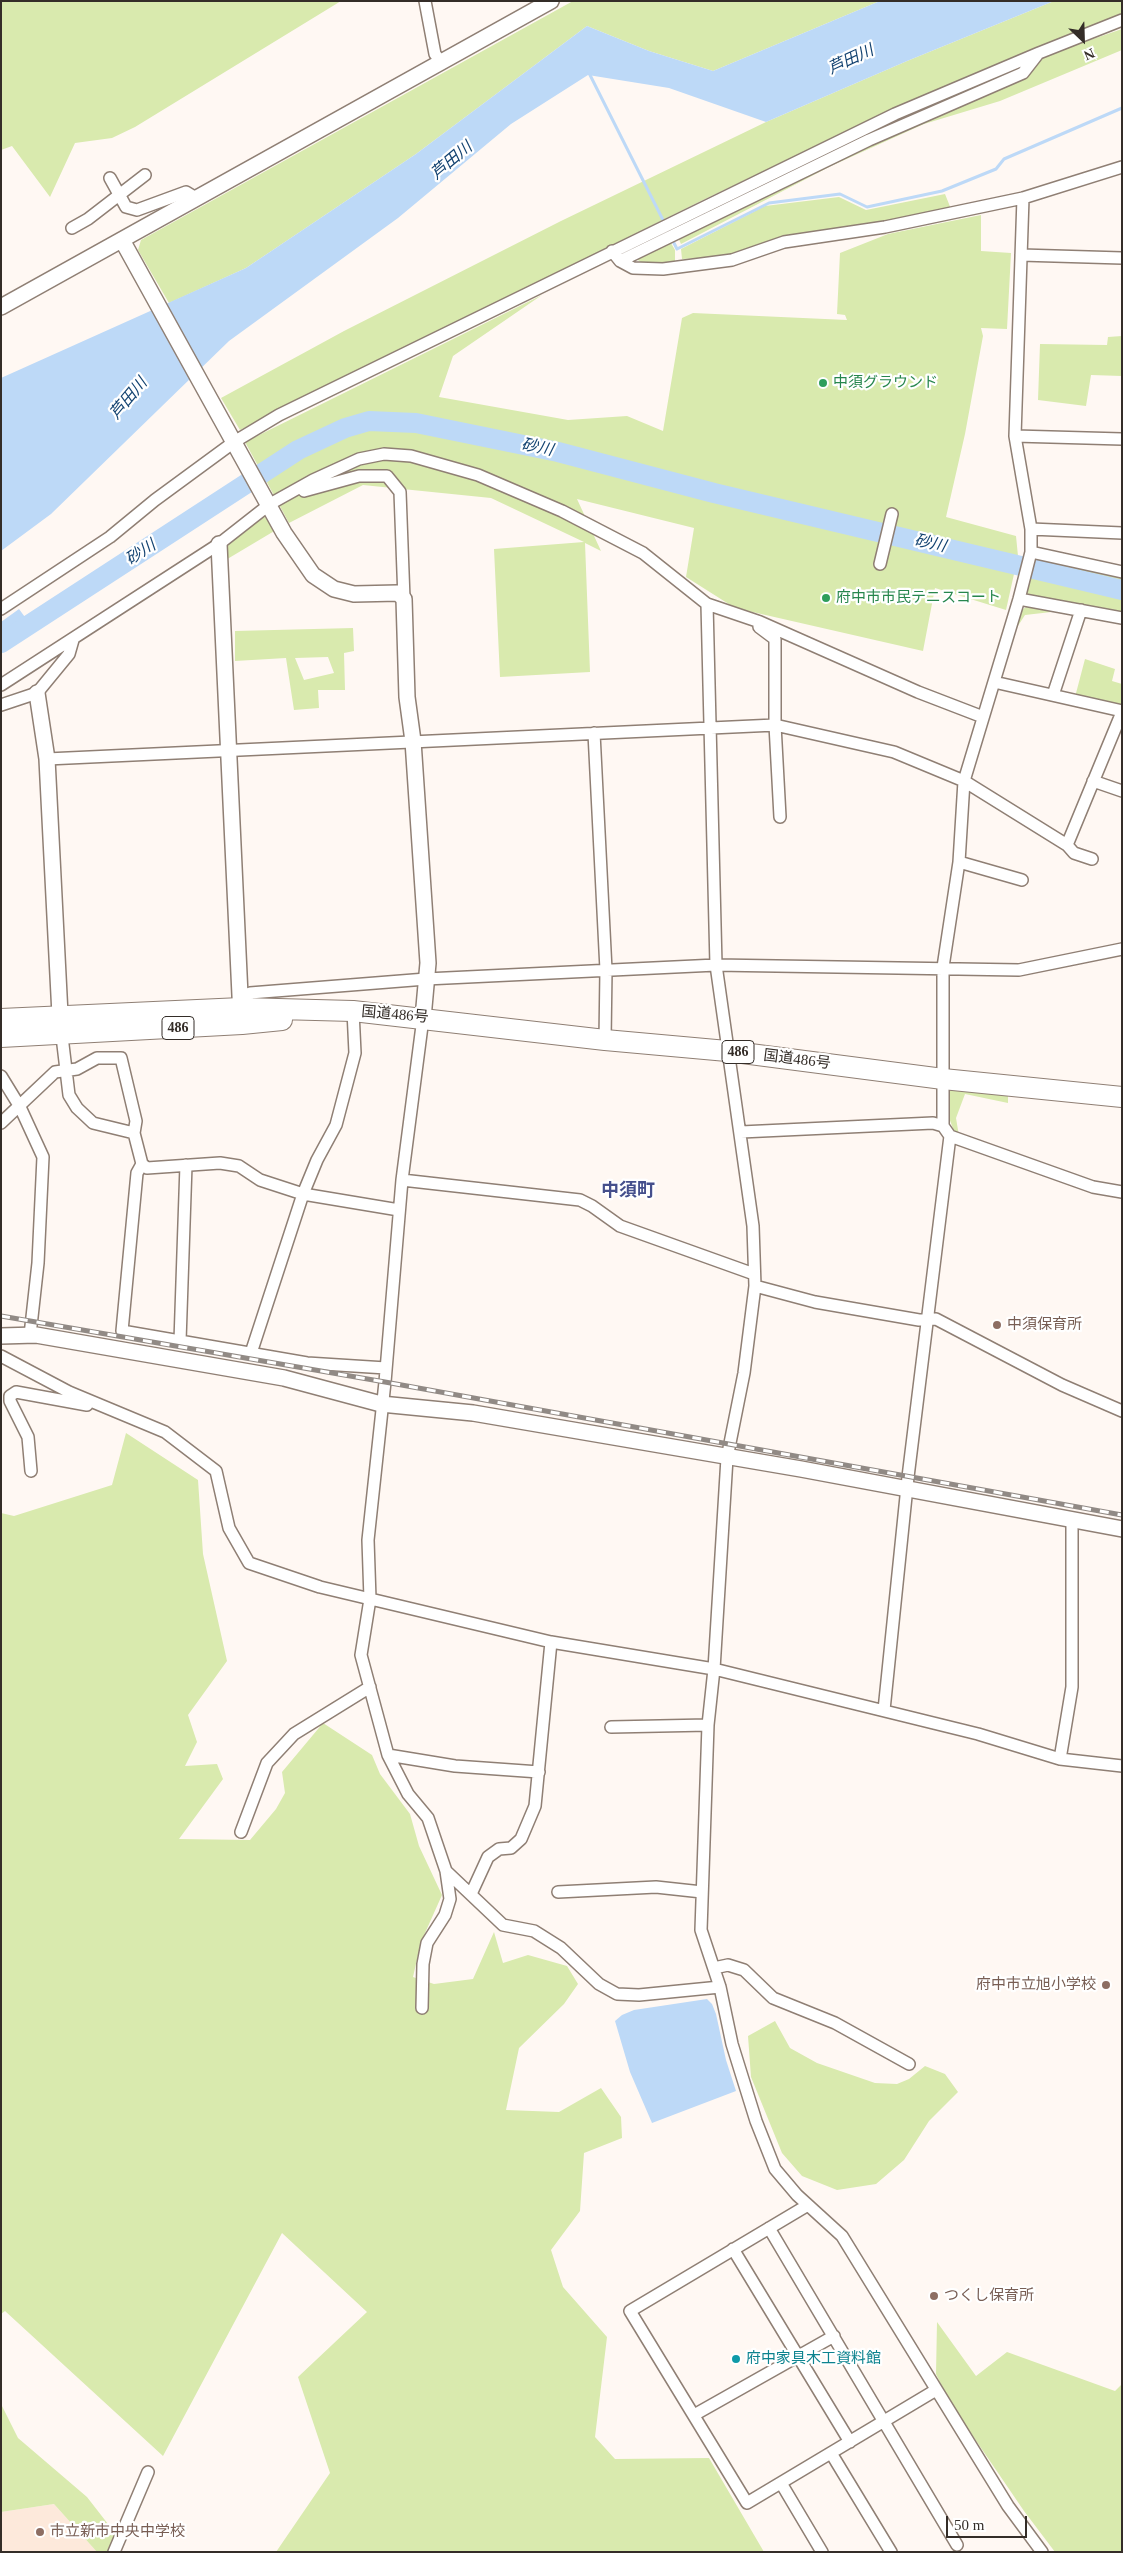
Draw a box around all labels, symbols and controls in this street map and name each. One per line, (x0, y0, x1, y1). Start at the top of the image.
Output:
north arrow (1058, 15, 1108, 65)
water label: 芦田川 (825, 41, 877, 79)
text: N (1082, 45, 1097, 63)
water label: 芦田川 (427, 138, 477, 184)
water label: 芦田川 (106, 374, 152, 424)
place label: 中須グラウンド (833, 374, 938, 392)
marker: 中須グラウンド (817, 377, 829, 389)
water label: 砂川 (519, 435, 555, 461)
water label: 砂川 (912, 531, 948, 557)
water label: 砂川 (122, 536, 160, 570)
place label: 府中市市民テニスコート (836, 589, 1001, 607)
marker: 府中市市民テニスコート (820, 592, 832, 604)
street label: 国道486号 (361, 1003, 429, 1027)
road number: 486 (162, 1016, 194, 1040)
road number: 486 (722, 1040, 754, 1064)
street label: 国道486号 (762, 1047, 832, 1073)
district label: 中須町 (601, 1180, 655, 1202)
place label: 中須保育所 (1007, 1316, 1082, 1334)
marker: 中須保育所 (991, 1319, 1003, 1331)
place label: 府中市立旭小学校 (976, 1976, 1096, 1994)
marker: 府中市立旭小学校 (1100, 1979, 1112, 1991)
place label: つくし保育所 (944, 2287, 1034, 2305)
marker: つくし保育所 (928, 2290, 940, 2302)
place label: 府中家具木工資料館 (746, 2350, 881, 2368)
marker: 府中家具木工資料館 (730, 2353, 742, 2365)
scale bar (948, 2506, 1029, 2538)
text: 50 m (954, 2517, 984, 2533)
place label: 市立新市中央中学校 (50, 2523, 185, 2541)
marker: 市立新市中央中学校 (34, 2526, 46, 2538)

